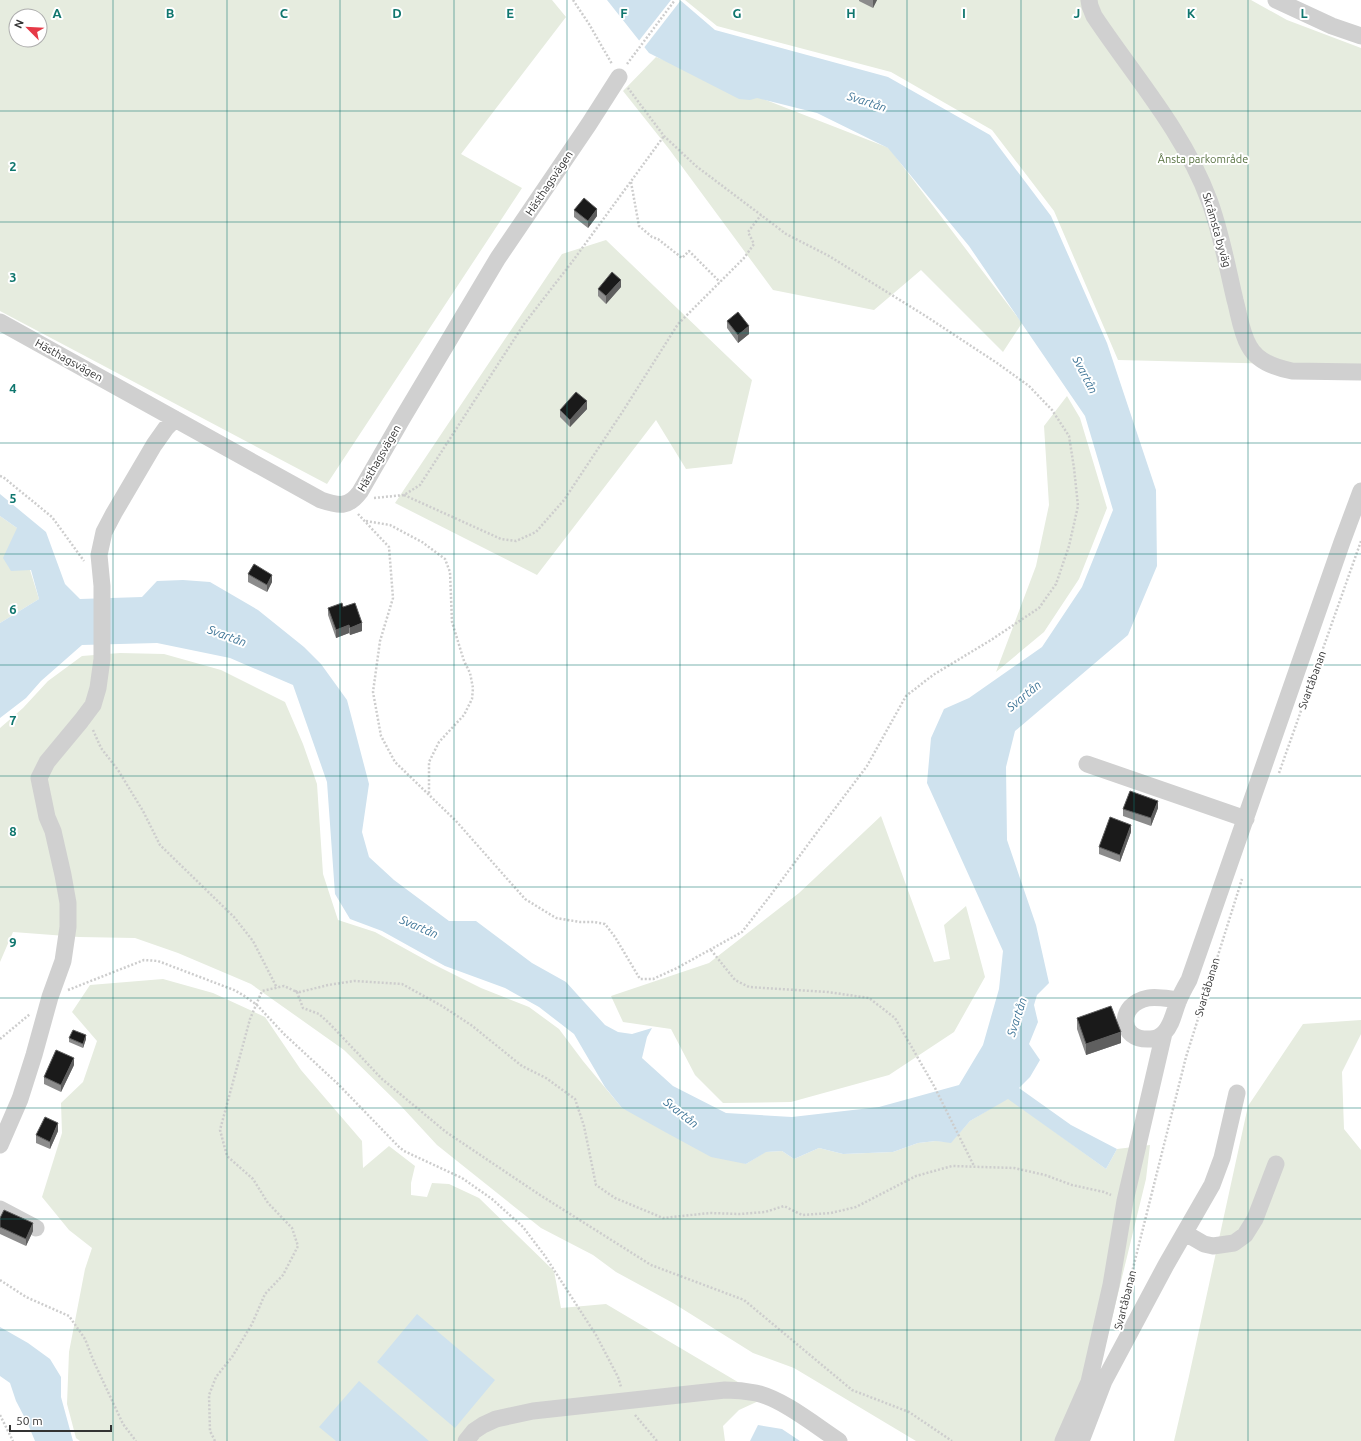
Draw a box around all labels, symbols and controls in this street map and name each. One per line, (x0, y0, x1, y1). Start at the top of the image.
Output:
text: A (52, 6, 62, 20)
text: B (166, 6, 175, 20)
text: C (280, 6, 289, 20)
text: D (392, 6, 402, 20)
text: E (506, 6, 514, 20)
text: F (620, 6, 628, 20)
text: G (733, 6, 742, 20)
text: H (846, 6, 856, 20)
text: I (962, 6, 966, 20)
text: J (1074, 6, 1080, 20)
text: K (1187, 6, 1196, 20)
text: L (1300, 6, 1308, 20)
north arrow (8, 8, 48, 48)
text: N (12, 18, 26, 30)
water label: Svartån (845, 89, 888, 114)
street label: Hästhagsvägen (523, 148, 575, 218)
park label: Ånsta parkområde (1158, 153, 1248, 165)
text: 2 (9, 159, 17, 173)
street label: Skråmsta byväg (1201, 191, 1233, 269)
text: 3 (9, 270, 17, 284)
street label: Hästhagsvägen (33, 337, 105, 383)
water label: Svartån (1070, 353, 1100, 396)
text: 4 (9, 381, 17, 395)
street label: Hästhagsvägen (355, 422, 403, 494)
text: 5 (9, 491, 17, 505)
text: 6 (9, 602, 17, 616)
water label: Svartån (205, 622, 248, 649)
street label: Svartåbanan (1296, 649, 1328, 711)
water label: Svartån (1003, 678, 1043, 714)
text: 7 (9, 713, 17, 727)
text: 8 (9, 824, 17, 838)
water label: Svartån (397, 912, 440, 940)
text: 9 (9, 935, 17, 949)
street label: Svartåbanan (1192, 956, 1222, 1018)
water label: Svartån (1004, 996, 1029, 1039)
water label: Svartån (661, 1094, 701, 1130)
street label: Svartåbanan (1112, 1269, 1138, 1331)
scale bar (10, 1407, 111, 1433)
text: 50 m (16, 1414, 43, 1427)

